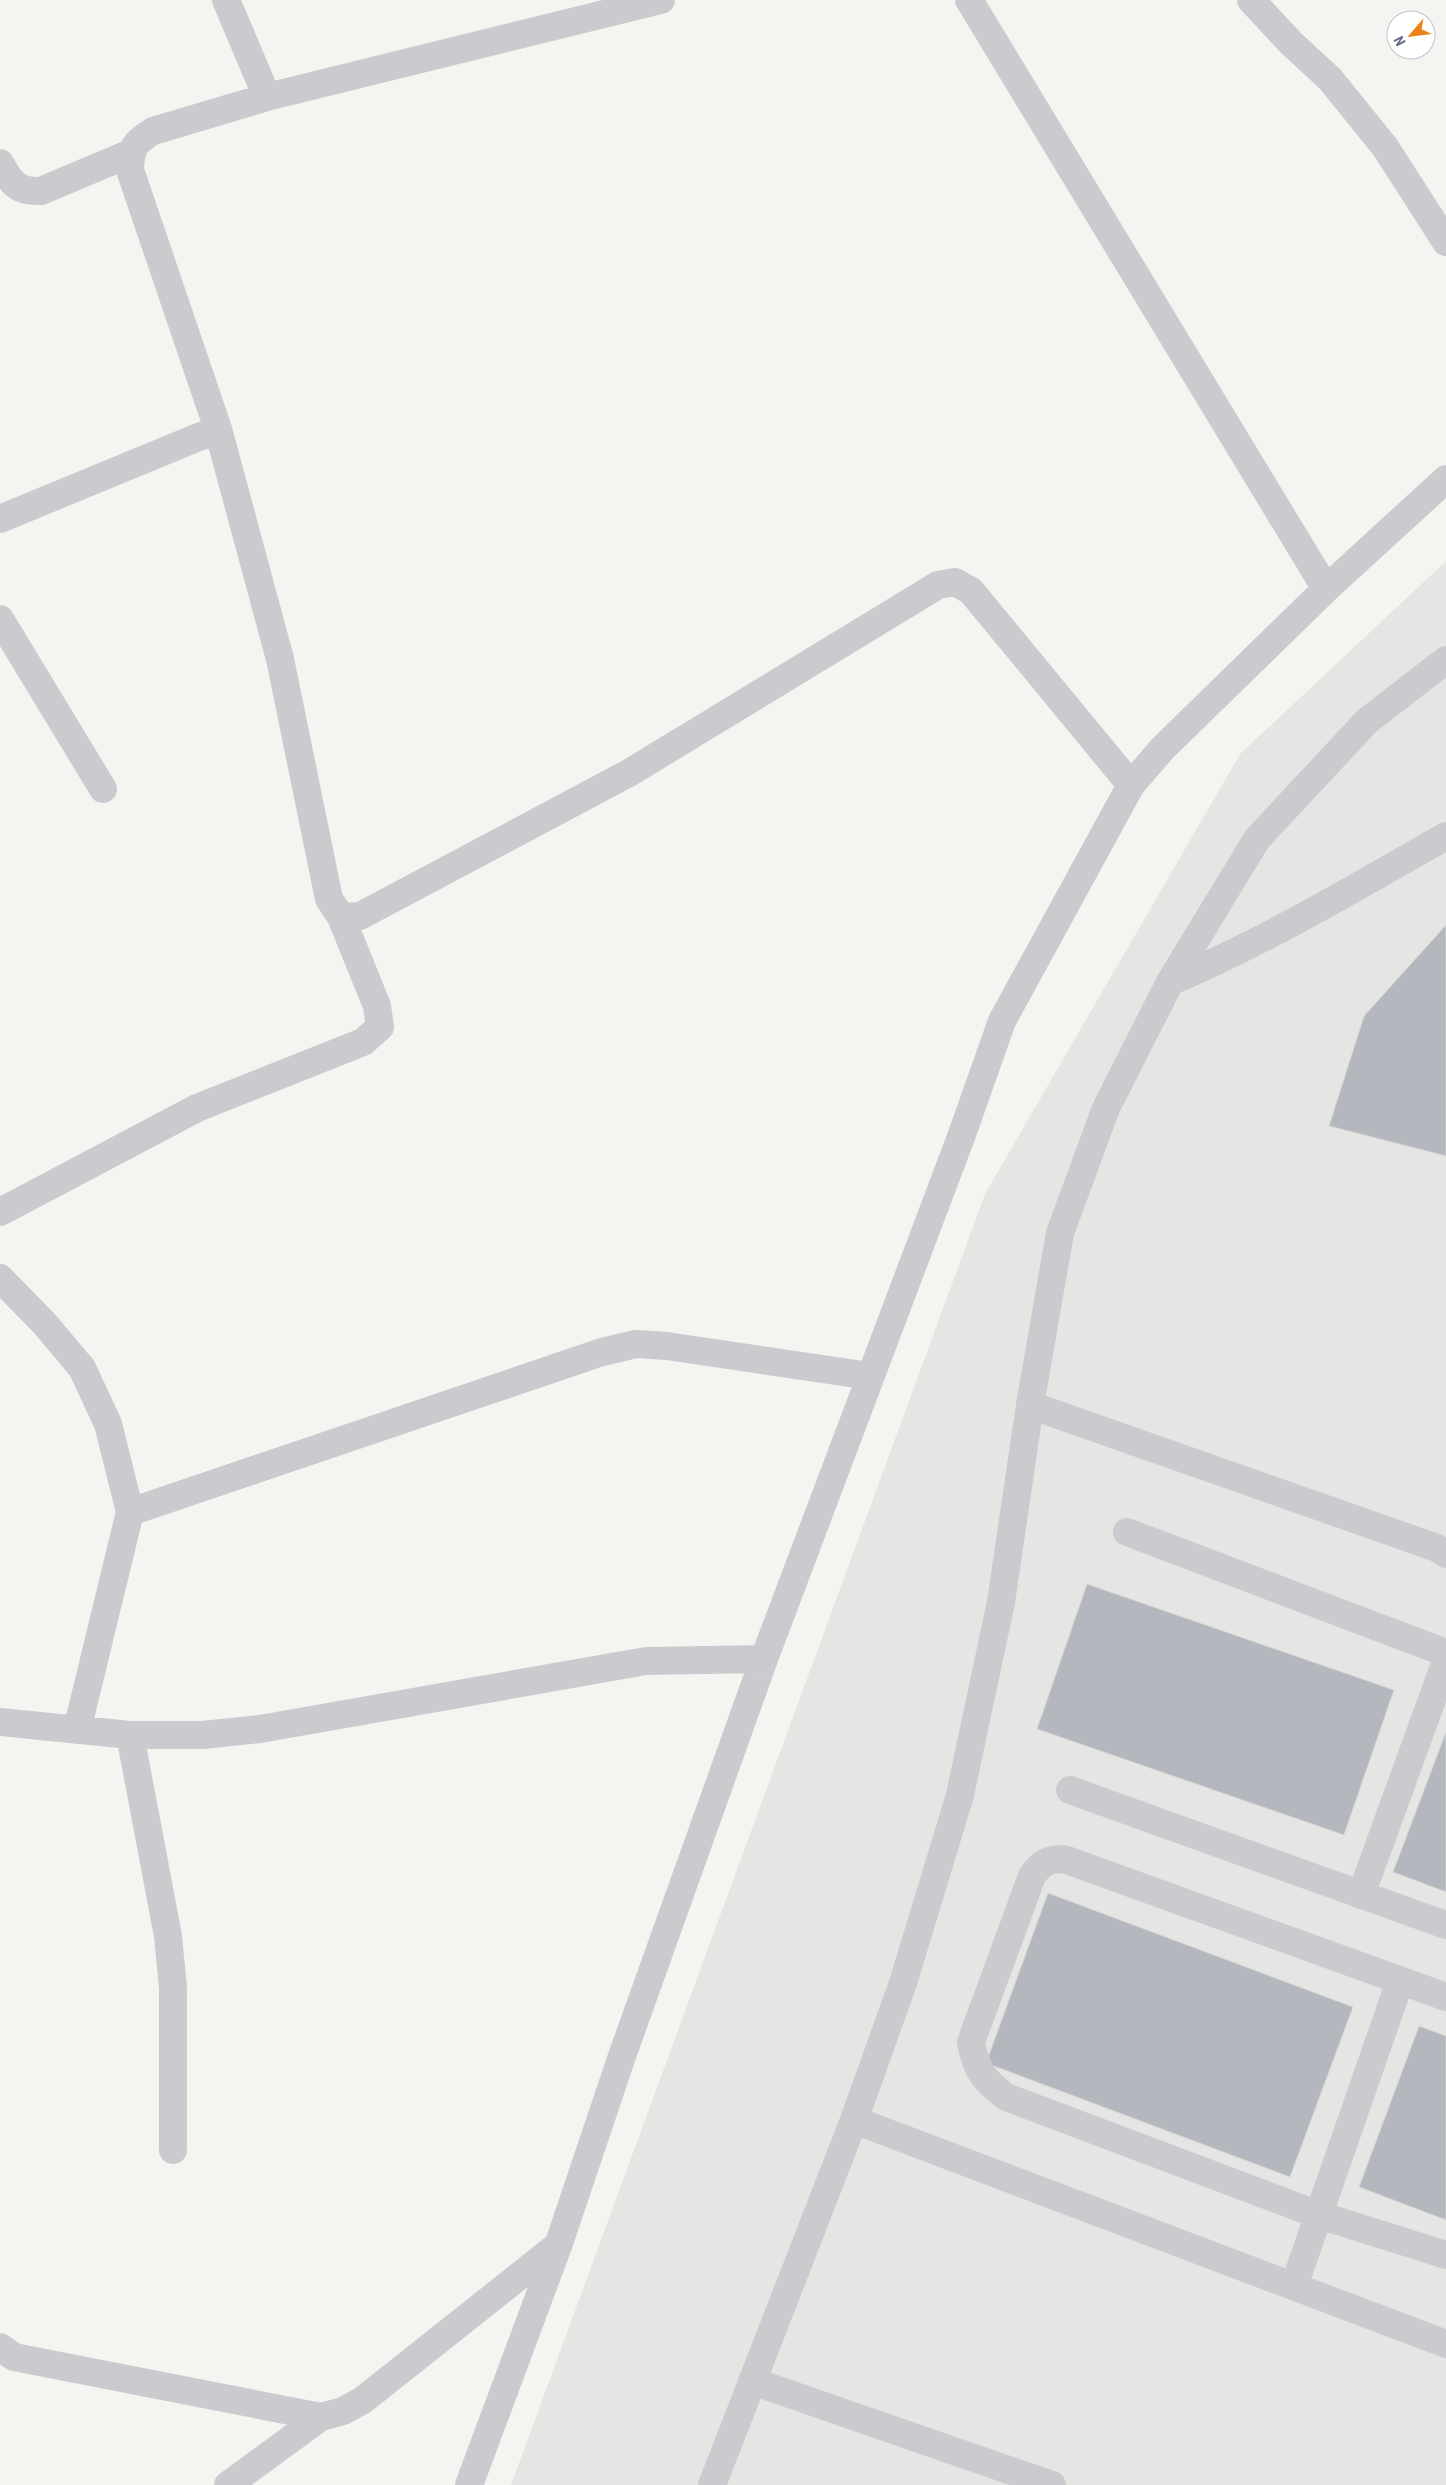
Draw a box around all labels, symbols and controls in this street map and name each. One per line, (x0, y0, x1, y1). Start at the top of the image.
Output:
north arrow (1386, 10, 1436, 60)
text: N (1390, 34, 1409, 49)

